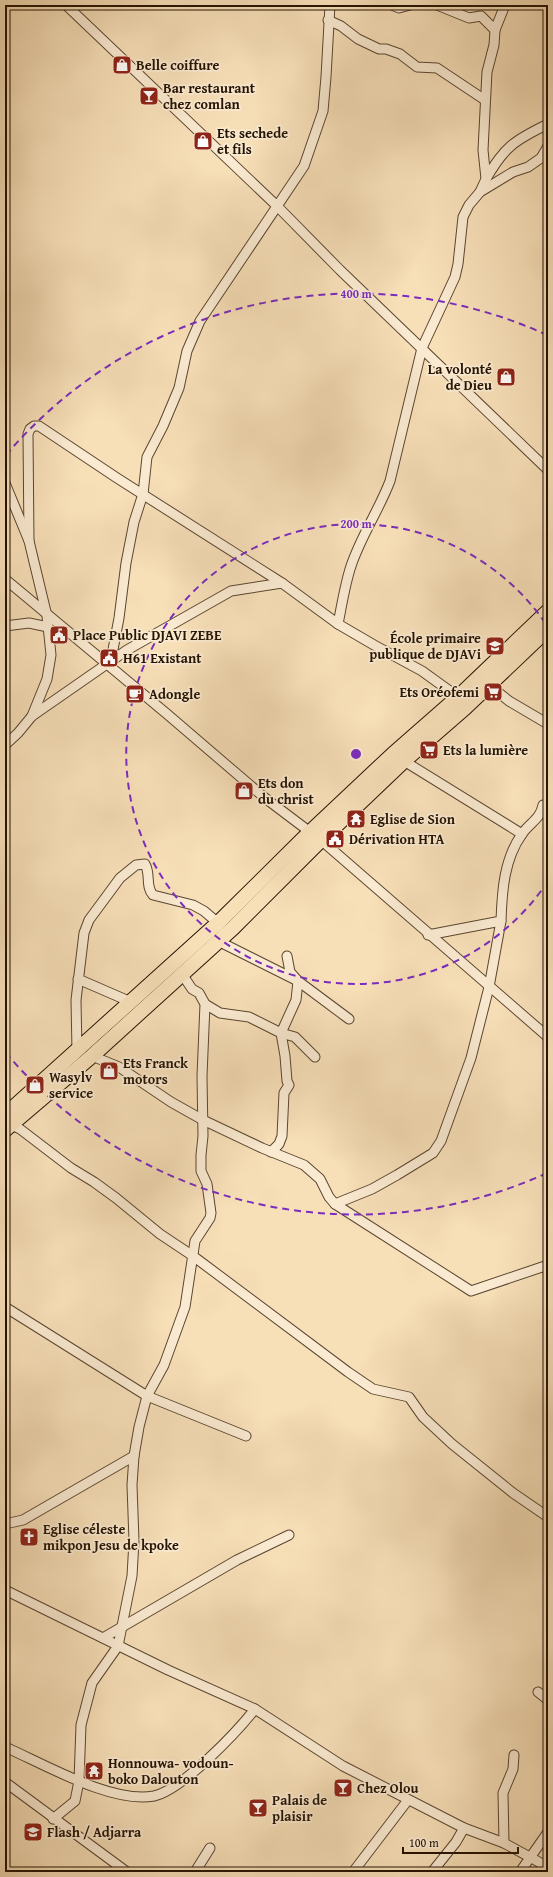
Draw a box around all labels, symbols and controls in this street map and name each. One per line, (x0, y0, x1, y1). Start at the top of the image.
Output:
shop icon: Belle coiffure (111, 54, 133, 76)
place label: Belle coiffure (136, 55, 219, 75)
place label: Bar restaurant chez comlan (163, 78, 256, 114)
bar icon: Bar restaurant chez comlan (138, 85, 160, 107)
place label: Ets sechede et fils (217, 123, 288, 159)
shop icon: Ets sechede et fils (192, 130, 214, 152)
text: 400 m (340, 285, 373, 302)
place label: La volonté de Dieu (428, 359, 492, 395)
shop icon: La volonté de Dieu (495, 366, 517, 388)
text: 200 m (340, 515, 373, 532)
public building icon: Place Public DJAVI ZEBE (48, 624, 70, 646)
place label: Place Public DJAVI ZEBE (73, 625, 222, 645)
place label: École primaire publique de DJAVi (369, 628, 482, 664)
school or university icon: École primaire publique de DJAVi (484, 635, 506, 657)
public building icon: H61 Existant (98, 647, 120, 669)
place label: H61 Existant (123, 648, 202, 668)
supermarket icon: Ets Oréofemi (482, 681, 504, 703)
place label: Ets Oréofemi (399, 682, 480, 702)
cafe icon: Adongle (124, 683, 146, 705)
place label: Adongle (149, 684, 200, 704)
supermarket icon: Ets la lumière (418, 739, 440, 761)
place label: Ets la lumière (443, 740, 528, 760)
centre of rings (349, 747, 363, 761)
place label: Ets don du christ (258, 773, 314, 809)
shop icon: Ets don du christ (233, 780, 255, 802)
temple icon: Eglise de Sion (345, 808, 367, 830)
place label: Eglise de Sion (370, 809, 456, 829)
public building icon: Dérivation HTA (324, 828, 346, 850)
place label: Dérivation HTA (349, 829, 444, 849)
place label: Ets Franck motors (123, 1053, 189, 1089)
shop icon: Ets Franck motors (98, 1060, 120, 1082)
place label: Wasylv service (49, 1067, 93, 1103)
shop icon: Wasylv service (24, 1074, 46, 1096)
place label: Eglise céleste mikpon Jesu de kpoke (43, 1519, 179, 1555)
church icon: Eglise céleste mikpon Jesu de kpoke (18, 1526, 40, 1548)
place label: Honnouwa- vodoun- boko Dalouton (108, 1753, 234, 1789)
temple icon: Honnouwa- vodoun- boko Dalouton (83, 1760, 105, 1782)
bar icon: Chez Olou (332, 1777, 354, 1799)
place label: Chez Olou (357, 1778, 418, 1798)
place label: Palais de plaisir (272, 1790, 327, 1826)
bar icon: Palais de plaisir (247, 1797, 269, 1819)
school or university icon: Flash / Adjarra (22, 1821, 44, 1843)
place label: Flash / Adjarra (47, 1822, 142, 1842)
scale bar (403, 1829, 518, 1855)
text: 100 m (409, 1834, 439, 1851)

